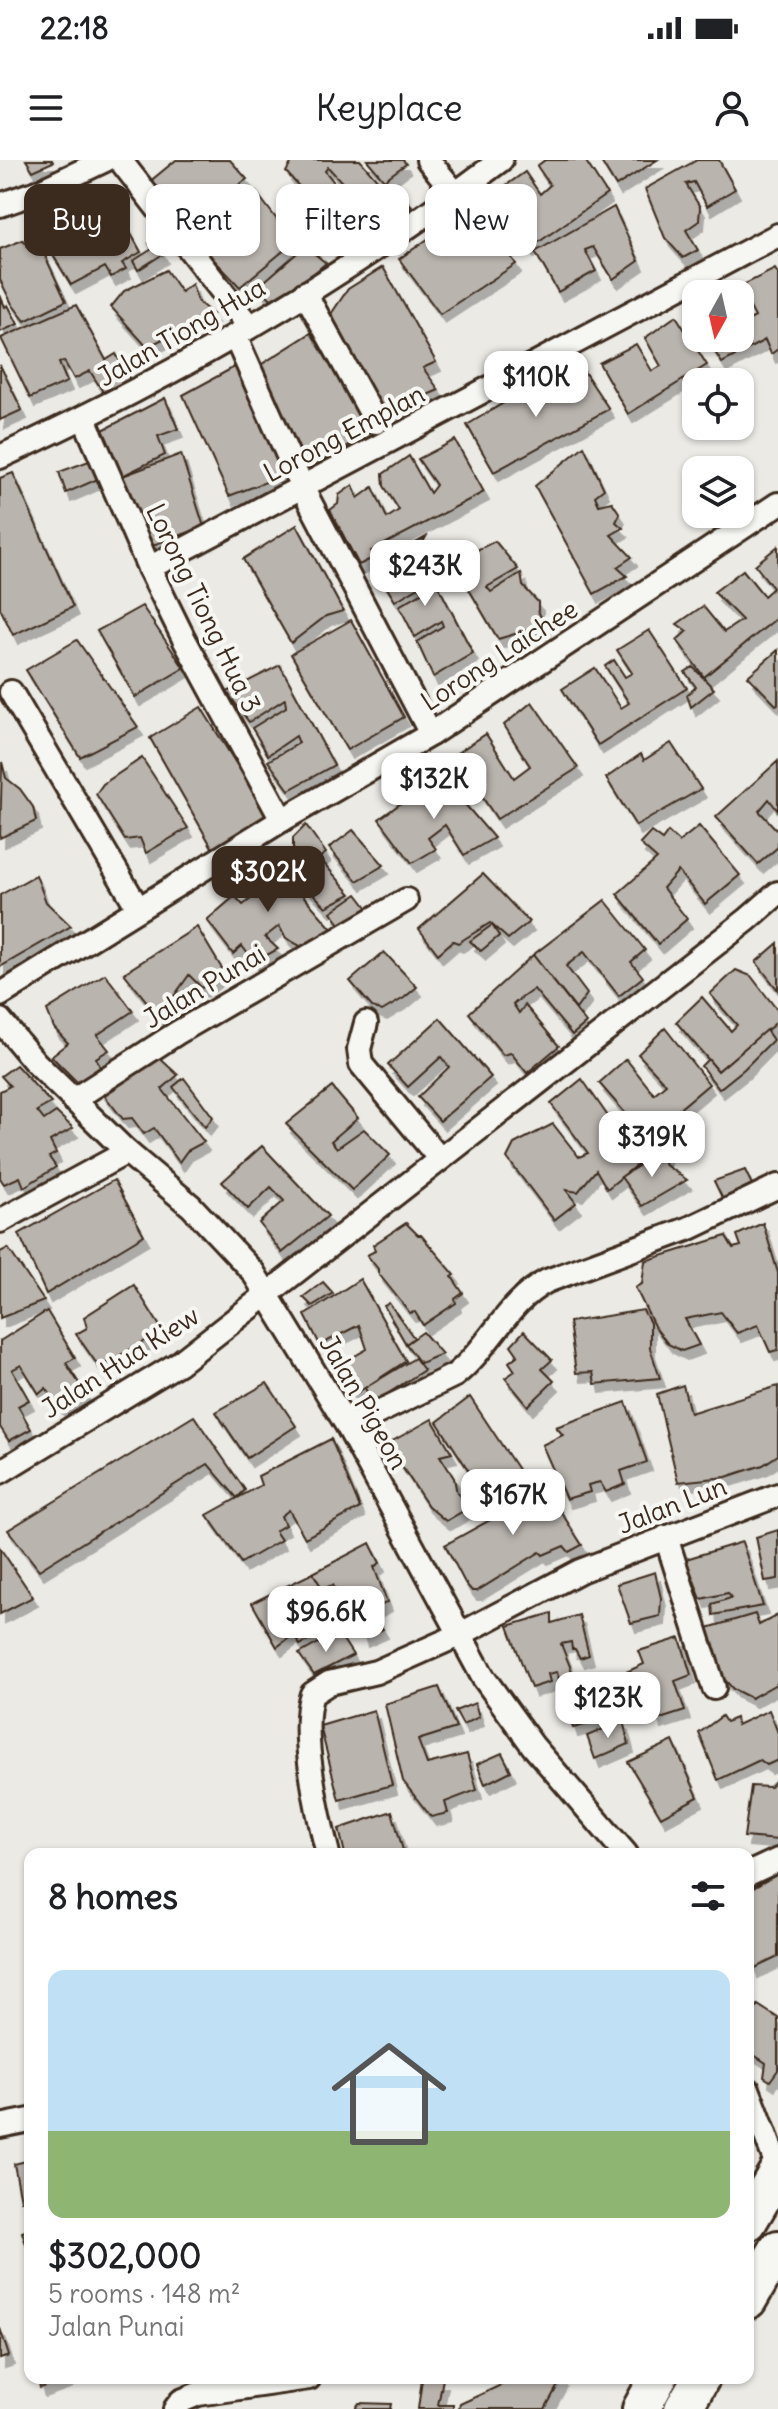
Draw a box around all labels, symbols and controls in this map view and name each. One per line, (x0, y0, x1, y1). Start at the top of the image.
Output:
text: 22:18 (40, 9, 109, 47)
icon: menu (24, 86, 68, 130)
text: Keyplace (315, 86, 463, 131)
icon: person (710, 86, 754, 130)
chip: Buy (24, 184, 130, 256)
chip: Rent (146, 184, 260, 256)
chip: Filters (276, 184, 409, 256)
chip: New (425, 184, 537, 256)
street label: Jalan Tiong Hua (91, 271, 271, 393)
north arrow (682, 280, 754, 352)
map controls (682, 280, 754, 528)
pin: $110K (480, 351, 592, 419)
text: $110K (502, 360, 570, 393)
button: locate (682, 368, 754, 440)
street label: Lorong Emplan (258, 377, 430, 489)
button: layers (682, 456, 754, 528)
street label: Lorong Tiong Hua 3 (139, 498, 269, 718)
pin: $243K (369, 540, 481, 608)
text: $243K (388, 549, 462, 582)
street label: Lorong Laichee (415, 592, 583, 718)
pin: $132K (378, 753, 490, 821)
text: $132K (399, 762, 469, 795)
pin: $302K (212, 846, 324, 914)
text: $302K (230, 855, 306, 888)
street label: Jalan Punai (137, 937, 271, 1035)
pin: $319K (596, 1111, 708, 1179)
text: $319K (617, 1120, 687, 1153)
street label: Jalan Hua Kiew (35, 1299, 205, 1425)
street label: Jalan Pigeon (312, 1329, 416, 1475)
pin: $167K (457, 1469, 569, 1537)
street label: Jalan Lun (613, 1469, 731, 1541)
text: $167K (479, 1478, 547, 1511)
pin: $96.6K (261, 1586, 391, 1654)
text: $96.6K (286, 1595, 366, 1628)
pin: $123K (552, 1672, 664, 1740)
text: $123K (573, 1681, 643, 1714)
icon: filters (686, 1874, 730, 1918)
text: 8 homes (48, 1875, 178, 1918)
icon: home (317, 2022, 461, 2166)
text: $302,000 (48, 2234, 201, 2277)
text: 5 rooms · 148 m² (48, 2277, 241, 2310)
text: Jalan Punai (48, 2310, 184, 2343)

